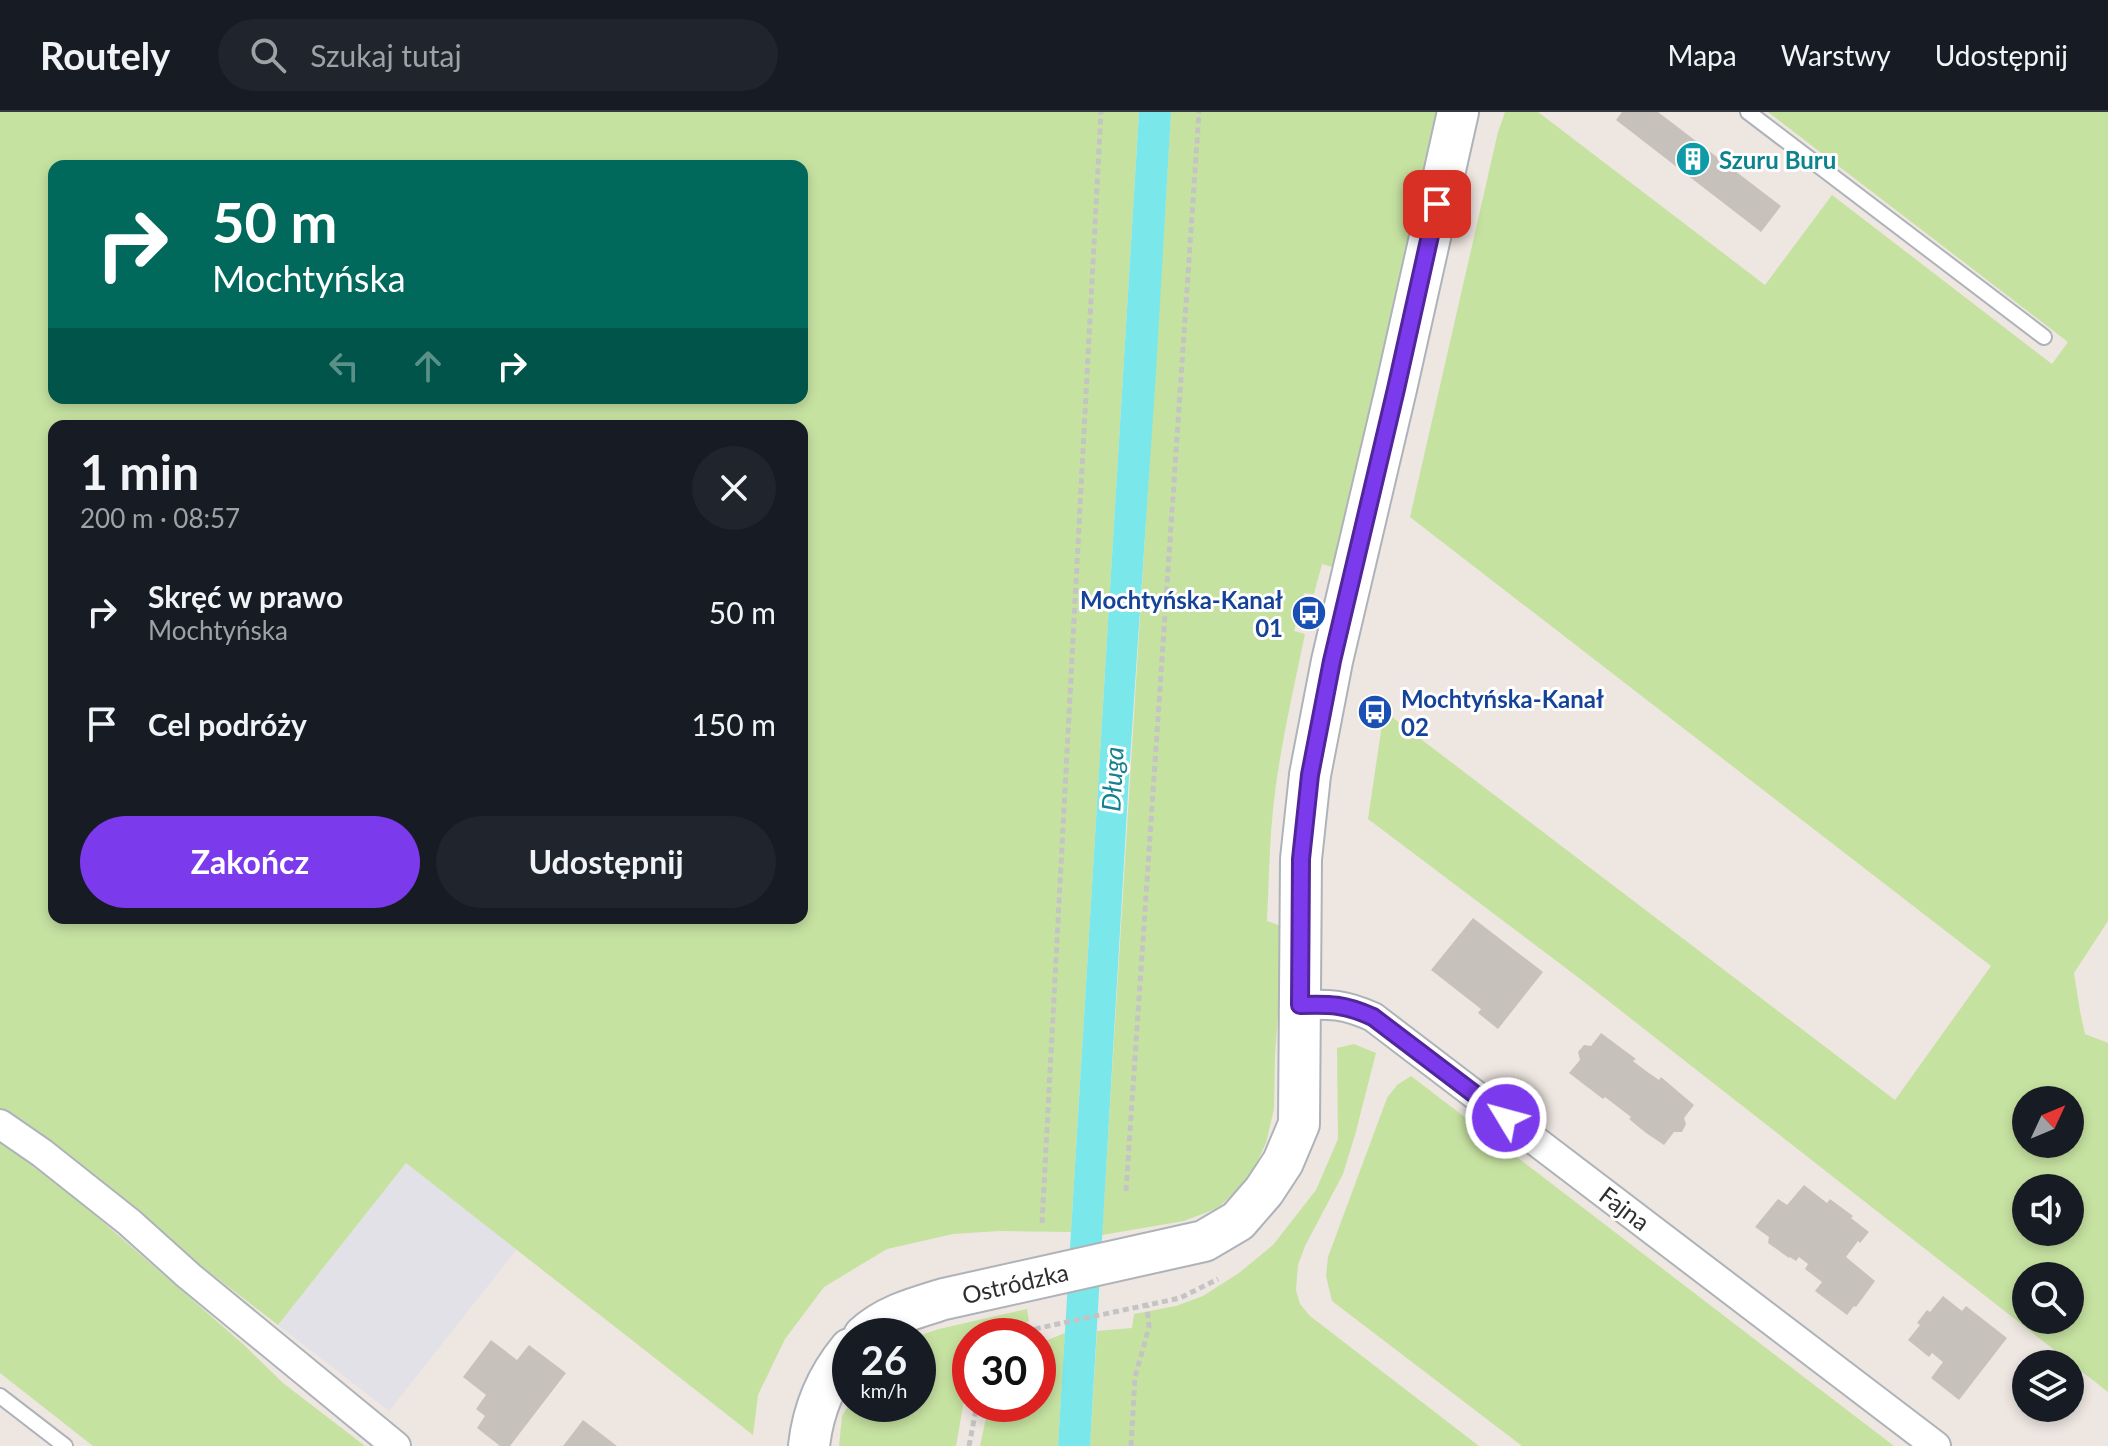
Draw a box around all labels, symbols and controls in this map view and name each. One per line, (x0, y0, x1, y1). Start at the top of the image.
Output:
search box (218, 19, 778, 91)
text: Routely (40, 32, 170, 78)
icon: search (246, 33, 290, 77)
text: Szukaj tutaj (310, 37, 462, 73)
text: Mapa (1668, 38, 1737, 72)
text: Warstwy (1781, 38, 1891, 72)
text: Udostępnij (1935, 38, 2068, 72)
building icon: Szuru Buru (1674, 140, 1712, 178)
place label: Szuru Buru (1719, 145, 1836, 174)
pin (1403, 170, 1471, 238)
icon: arrive (1415, 182, 1459, 226)
text: 50 m (212, 188, 337, 255)
icon: right (80, 192, 184, 296)
text: Mochtyńska (212, 256, 406, 300)
icon: left (322, 344, 366, 388)
icon: ahead (406, 344, 450, 388)
icon: right (490, 344, 534, 388)
text: 1 min (80, 443, 199, 500)
button: close (692, 446, 776, 530)
text: 200 m · 08:57 (80, 502, 240, 534)
text: Skręć w prawo (148, 578, 343, 614)
place label: Mochtyńska-Kanał 01 (1080, 585, 1283, 642)
icon: right (80, 590, 124, 634)
text: 50 m (709, 594, 776, 630)
bus stop icon: Mochtyńska-Kanał 01 (1290, 594, 1328, 632)
text: Mochtyńska (148, 614, 288, 646)
place label: Mochtyńska-Kanał 02 (1401, 684, 1604, 741)
bus stop icon: Mochtyńska-Kanał 02 (1356, 693, 1394, 731)
icon: arrive (80, 702, 124, 746)
text: Cel podróży (148, 706, 307, 742)
text: 150 m (691, 706, 776, 742)
water label: Długa (1094, 746, 1130, 812)
button: Zakończ (80, 816, 420, 908)
button: Udostępnij (436, 816, 776, 908)
position arrow (1464, 1076, 1548, 1160)
north arrow (2012, 1086, 2084, 1158)
map controls (2012, 1086, 2084, 1422)
button: sound (2012, 1174, 2084, 1246)
street label: Fajna (1594, 1180, 1656, 1236)
street label: Ostródzka (959, 1257, 1071, 1309)
button: search (2012, 1262, 2084, 1334)
speed limit sign: 30 (952, 1318, 1056, 1422)
text: 26 (861, 1336, 907, 1384)
button: layers (2012, 1350, 2084, 1422)
text: km/h (861, 1378, 907, 1402)

